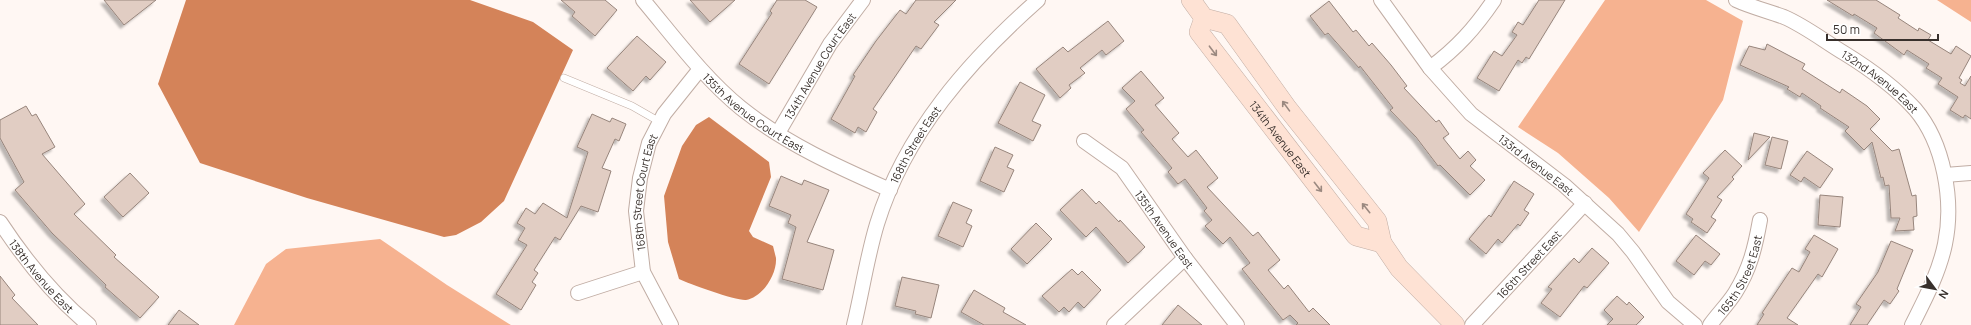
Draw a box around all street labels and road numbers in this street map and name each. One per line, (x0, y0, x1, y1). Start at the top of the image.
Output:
street label: 134th Avenue Court East (780, 9, 859, 122)
street label: 132nd Avenue East (1839, 46, 1922, 116)
street label: 135th Avenue Court East (700, 69, 807, 156)
street label: 134th Avenue East (1247, 97, 1315, 180)
street label: 168th Street East (886, 103, 944, 186)
street label: 133rd Avenue East (1496, 130, 1577, 198)
street label: 168th Street Court East (628, 131, 660, 252)
street label: 135th Avenue East (1132, 187, 1198, 271)
street label: 166th Street East (1493, 227, 1564, 302)
street label: 165th Street East (1714, 234, 1764, 318)
street label: 138th Avenue East (6, 236, 77, 316)

